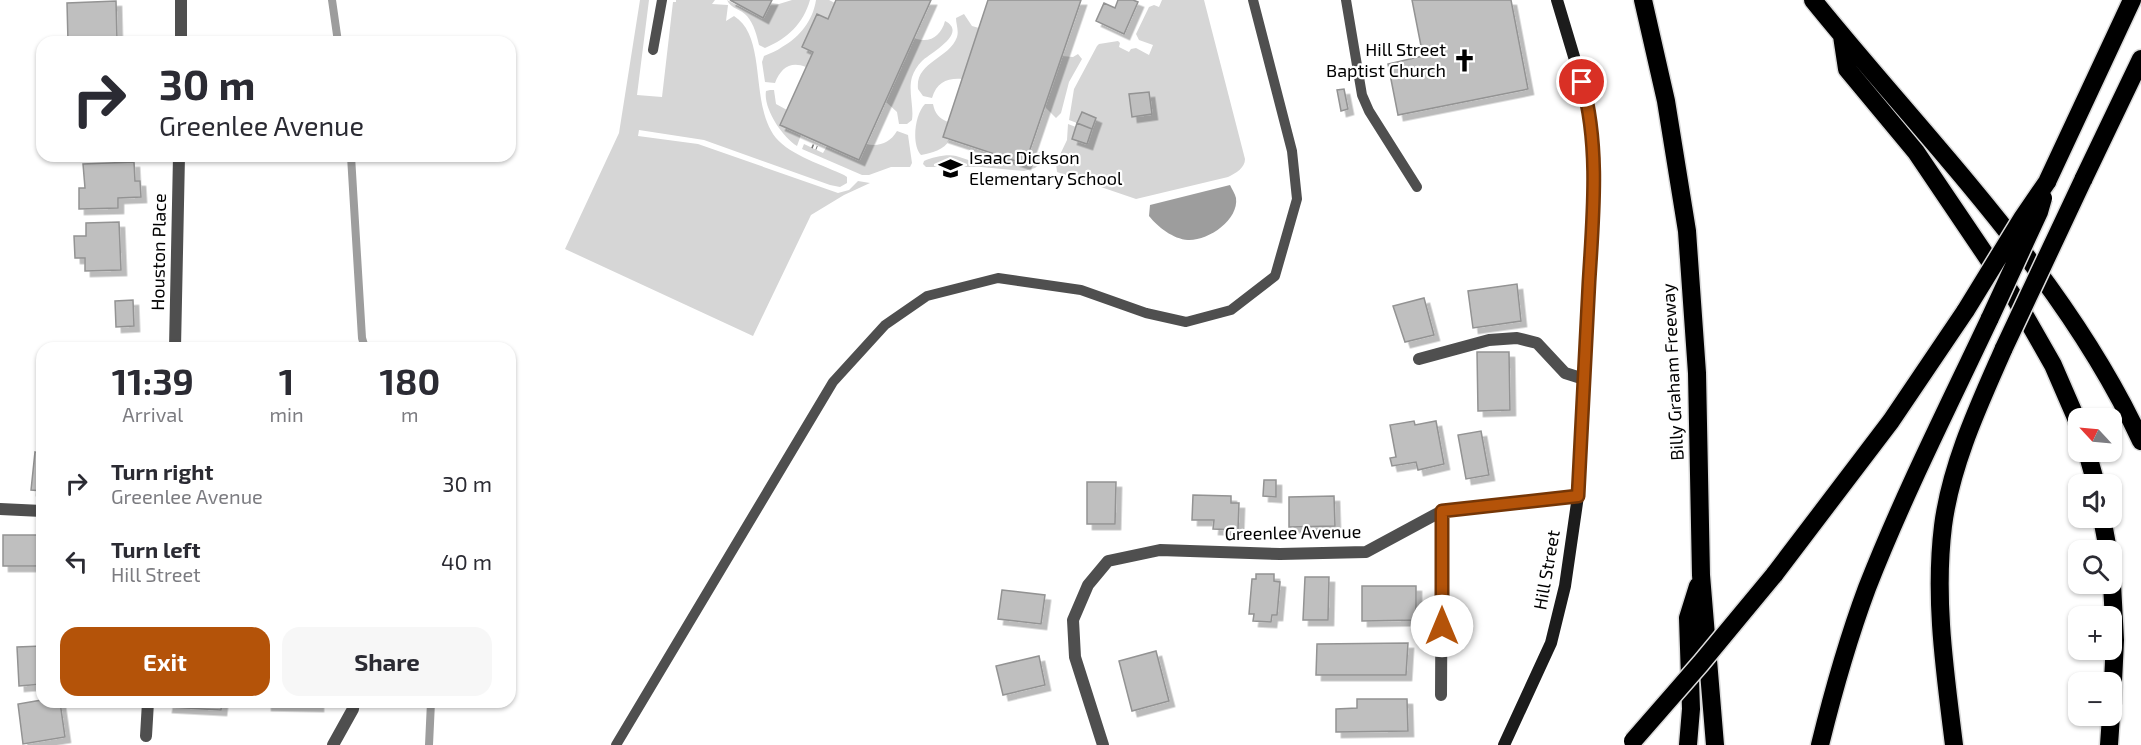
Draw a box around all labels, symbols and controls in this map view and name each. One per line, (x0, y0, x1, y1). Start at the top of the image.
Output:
place label: Hill Street Baptist Church (1326, 38, 1446, 81)
church icon: Hill Street Baptist Church (1451, 47, 1477, 73)
pin (1556, 56, 1607, 107)
text: 30 m (159, 58, 255, 108)
icon: right (60, 60, 138, 138)
icon: arrive (1565, 65, 1598, 98)
text: Greenlee Avenue (159, 109, 364, 141)
place label: Isaac Dickson Elementary School (969, 146, 1123, 189)
school or university icon: Isaac Dickson Elementary School (938, 155, 964, 181)
street label: Houston Place (146, 193, 170, 311)
street label: Billy Graham Freeway (1656, 282, 1688, 461)
text: 11:39 (112, 359, 194, 402)
text: 1 (279, 359, 294, 402)
text: 180 (379, 359, 440, 402)
text: Arrival (122, 402, 183, 426)
text: min (270, 402, 304, 426)
text: m (401, 402, 419, 426)
north arrow (2068, 408, 2122, 462)
map controls (2068, 408, 2122, 726)
text: Turn right (111, 458, 213, 484)
icon: right (60, 467, 93, 500)
text: 30 m (442, 470, 492, 496)
button: sound (2068, 474, 2122, 528)
text: Greenlee Avenue (111, 484, 263, 508)
street label: Greenlee Avenue (1224, 520, 1361, 544)
street label: Hill Street (1528, 528, 1564, 612)
text: Turn left (111, 536, 200, 562)
button: search (2068, 540, 2122, 594)
icon: left (60, 545, 93, 578)
text: 40 m (441, 548, 492, 574)
text: Hill Street (111, 562, 201, 586)
position arrow (1410, 594, 1474, 658)
button: + (2068, 606, 2122, 660)
button: Exit (60, 627, 270, 696)
button: Share (282, 627, 492, 696)
button: − (2068, 672, 2122, 726)

